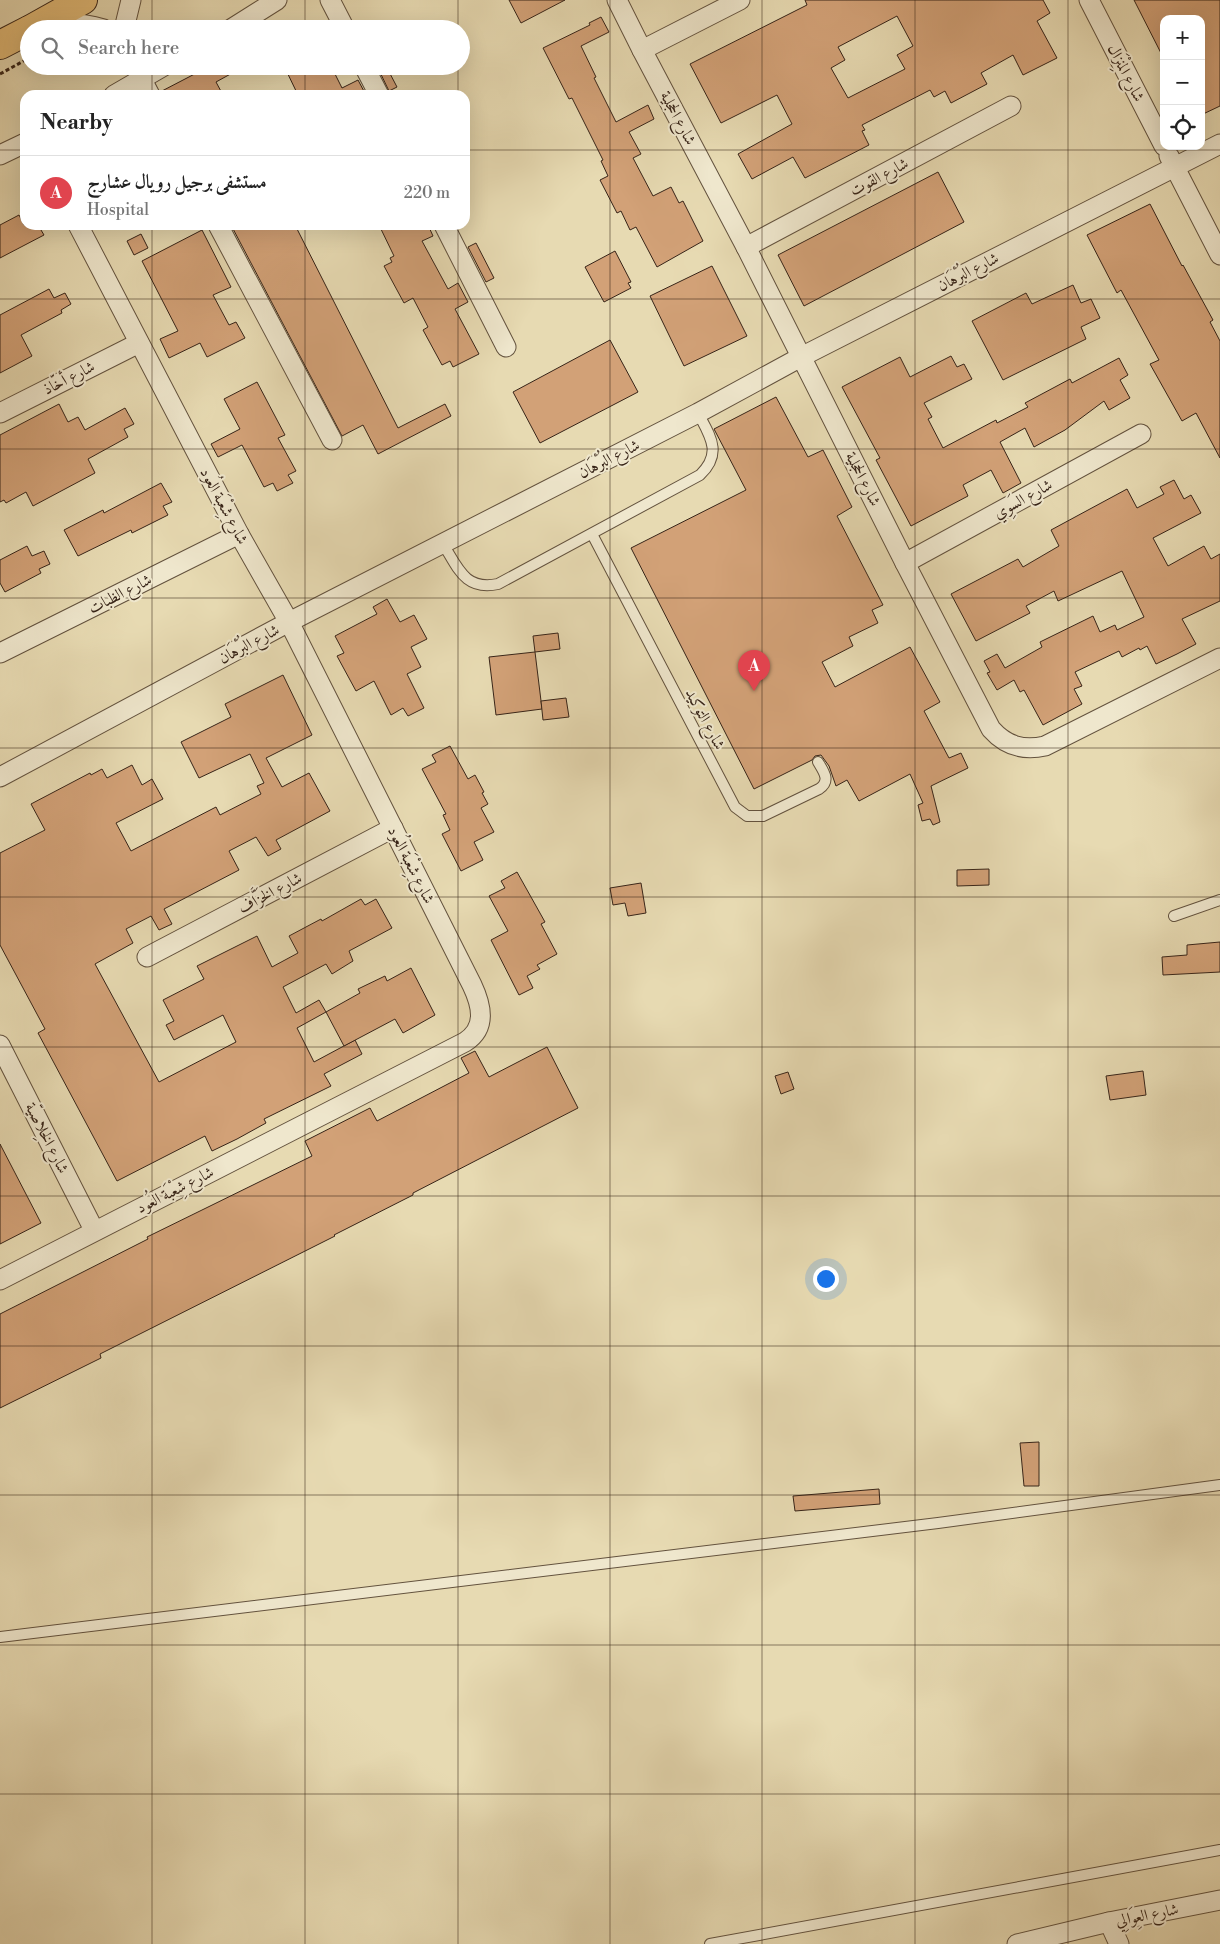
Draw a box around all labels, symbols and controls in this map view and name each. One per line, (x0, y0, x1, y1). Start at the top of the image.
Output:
map controls (1160, 15, 1205, 150)
button: + (1160, 15, 1205, 60)
search box (20, 20, 470, 75)
icon: search (38, 34, 66, 62)
text: Search here (78, 36, 179, 60)
street label: شارع المِنْزَال (1100, 40, 1151, 107)
button: − (1160, 60, 1205, 105)
street label: شارع الحجلية (653, 88, 701, 150)
button: locate (1160, 105, 1205, 150)
text: Nearby (40, 110, 113, 136)
street label: شارع القوت (846, 153, 913, 203)
text: مستشفى برجيل رويال عشارج (87, 170, 267, 194)
text: A (50, 183, 62, 203)
text: 220 m (404, 183, 450, 203)
text: Hospital (87, 200, 149, 220)
street label: شارع البُرْهَان (932, 245, 1003, 299)
street label: شارع أخّاذ (39, 355, 100, 402)
street label: شارع البُرْهَان (573, 432, 644, 486)
street label: شارع الحجلية (838, 448, 885, 511)
street label: شارع شِعْبَة العُود (193, 462, 256, 549)
street label: شارع السَوِي (989, 473, 1057, 526)
street label: شارع الظبات (85, 570, 156, 621)
street label: شارع البُرْهَان (213, 616, 284, 671)
pin: A (738, 650, 770, 691)
street label: شارع التوكيد (678, 685, 729, 754)
street label: شارع شِعْبَة العُود (380, 821, 443, 908)
street label: شارع الخَزَّاف (233, 865, 307, 921)
street label: شارع الخِلاصيّة (18, 1098, 75, 1178)
street label: شارع شِعْبَة العُود (131, 1158, 218, 1221)
your location (813, 1266, 839, 1292)
street label: شارع العِوَالِي (1113, 1897, 1181, 1934)

